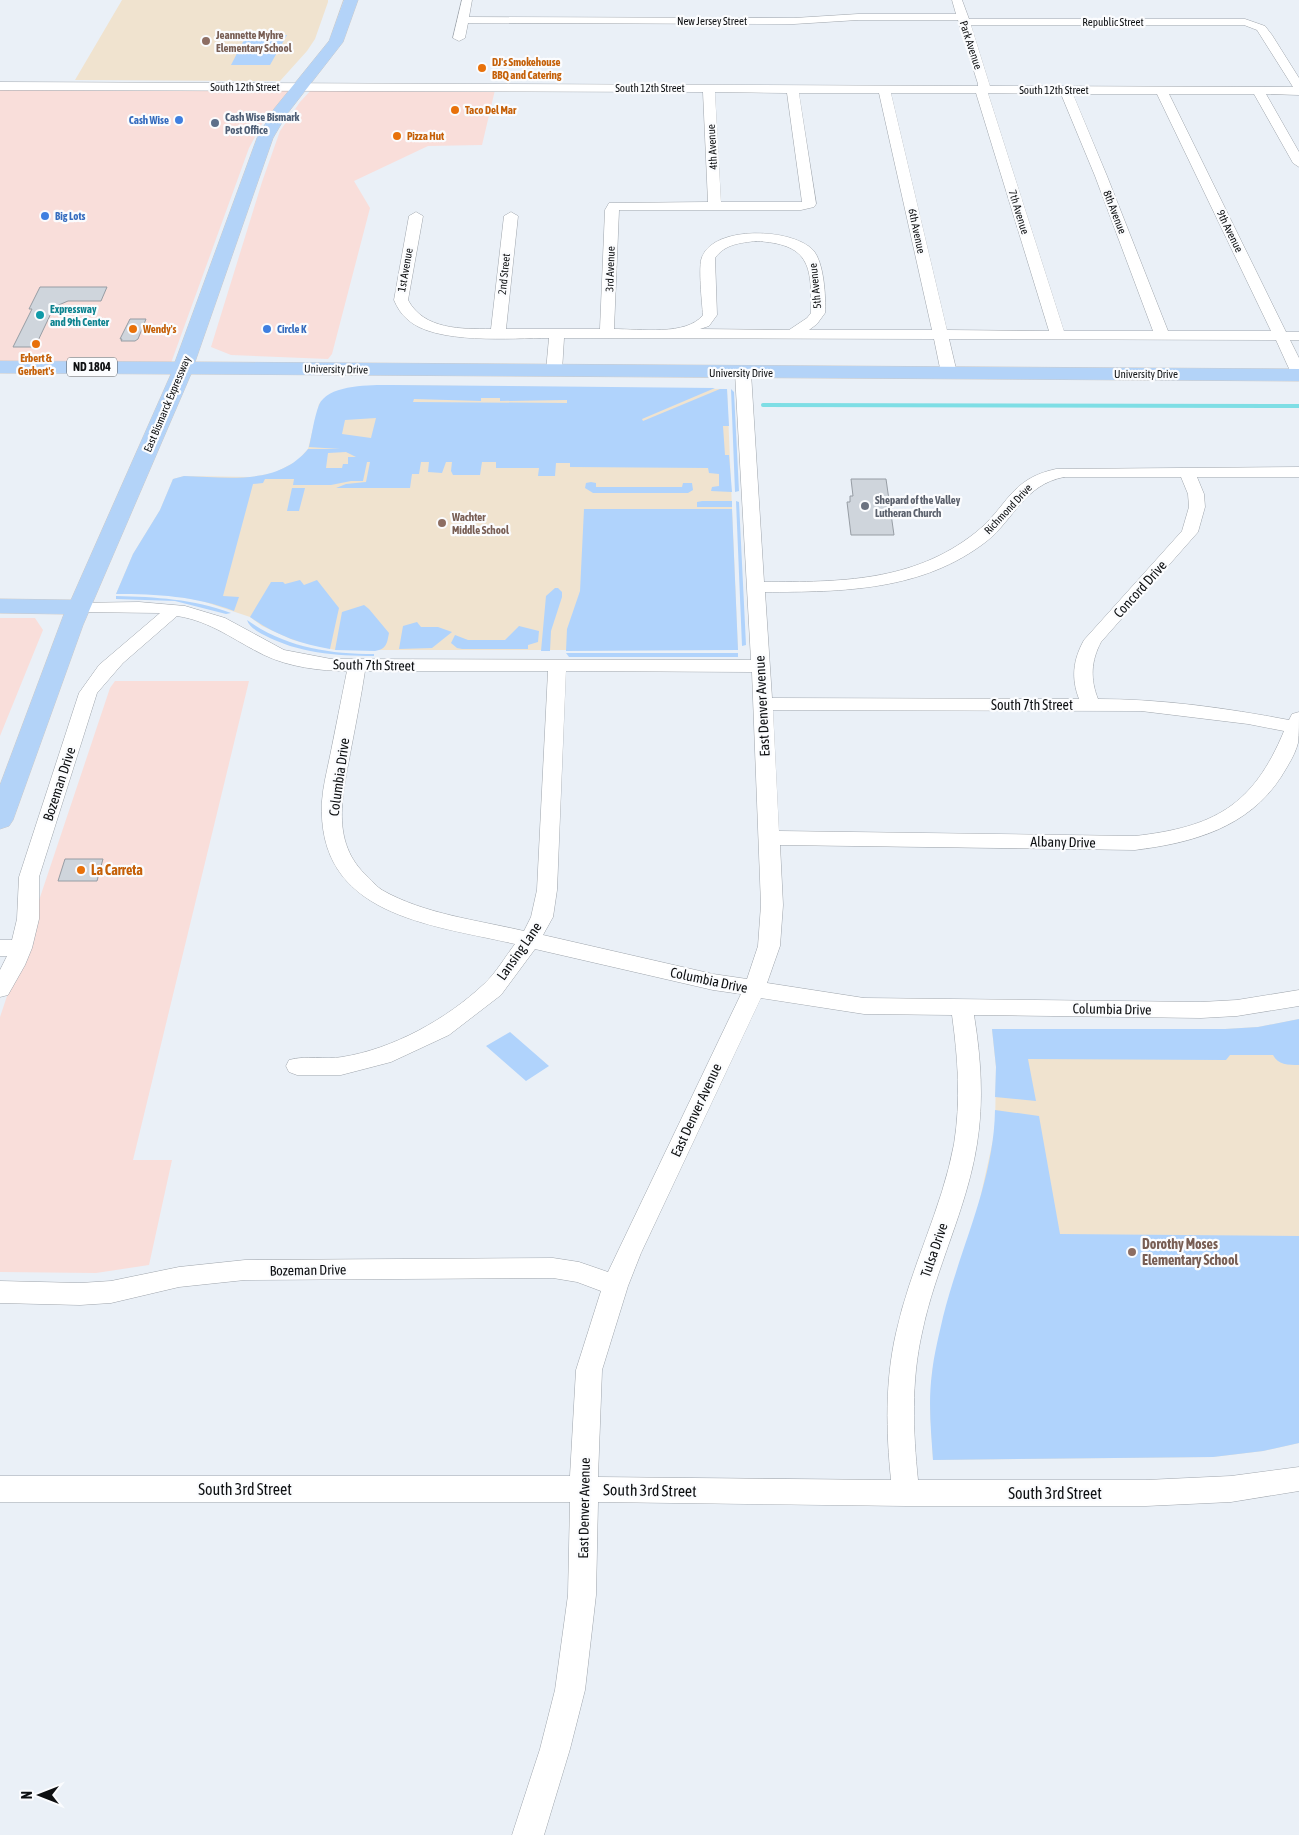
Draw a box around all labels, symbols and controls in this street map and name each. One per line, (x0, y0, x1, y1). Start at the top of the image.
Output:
street label: New Jersey Street (677, 15, 747, 27)
street label: Republic Street (1082, 16, 1144, 28)
street label: Park Avenue (958, 19, 984, 71)
place label: Jeannette Myhre Elementary School (215, 29, 293, 54)
marker: Jeannette Myhre Elementary School (200, 35, 212, 47)
place label: DJ's Smokehouse BBQ and Catering (492, 56, 562, 81)
marker: DJ's Smokehouse BBQ and Catering (476, 62, 488, 74)
street label: South 12th Street (210, 81, 280, 93)
street label: South 12th Street (615, 82, 685, 94)
street label: South 12th Street (1019, 84, 1089, 96)
marker: Taco Del Mar (449, 104, 461, 116)
place label: Taco Del Mar (465, 104, 517, 116)
place label: Cash Wise Bismark Post Office (225, 111, 300, 136)
place label: Cash Wise (129, 114, 169, 126)
marker: Cash Wise (173, 114, 185, 126)
marker: Cash Wise Bismark Post Office (209, 117, 221, 129)
street label: 4th Avenue (705, 124, 719, 170)
marker: Pizza Hut (391, 130, 403, 142)
place label: Pizza Hut (407, 130, 445, 142)
street label: 7th Avenue (1007, 188, 1031, 236)
street label: 8th Avenue (1101, 189, 1129, 235)
street label: 6th Avenue (906, 207, 928, 255)
street label: 9th Avenue (1215, 208, 1245, 254)
marker: Big Lots (39, 210, 51, 222)
place label: Big Lots (55, 210, 86, 222)
street label: 3rd Avenue (603, 246, 617, 292)
street label: 1st Avenue (395, 247, 415, 293)
street label: 2nd Street (496, 253, 512, 295)
street label: 5th Avenue (807, 263, 823, 309)
place label: Expressway and 9th Center (50, 303, 110, 328)
marker: Expressway and 9th Center (34, 309, 46, 321)
marker: Wendy's (127, 323, 139, 335)
place label: Wendy's (142, 323, 177, 335)
marker: Circle K (261, 323, 273, 335)
place label: Circle K (277, 323, 307, 335)
marker: Erbert & Gerbert's (30, 338, 42, 350)
place label: Erbert & Gerbert's (18, 352, 54, 377)
street label: East Bismarck Expressway (141, 354, 193, 454)
road number: ND 1804 (67, 358, 117, 377)
street label: University Drive (304, 362, 368, 376)
street label: University Drive (709, 367, 773, 379)
street label: University Drive (1114, 368, 1178, 380)
street label: Richmond Drive (982, 482, 1034, 536)
place label: Shepard of the Valley Lutheran Church (875, 494, 961, 519)
marker: Shepard of the Valley Lutheran Church (859, 500, 871, 512)
place label: Wachter Middle School (451, 511, 510, 536)
marker: Wachter Middle School (436, 517, 448, 529)
street label: Concord Drive (1110, 557, 1170, 621)
street label: East Denver Avenue (751, 655, 773, 757)
street label: South 7th Street (333, 656, 415, 674)
street label: South 7th Street (991, 697, 1073, 713)
street label: Columbia Drive (326, 737, 352, 817)
street label: Bozeman Drive (40, 745, 78, 823)
street label: Albany Drive (1030, 833, 1096, 851)
place label: La Carreta (91, 862, 143, 878)
marker: La Carreta (75, 864, 87, 876)
street label: Lansing Lane (493, 919, 545, 983)
street label: Columbia Drive (669, 964, 749, 996)
street label: Columbia Drive (1072, 1000, 1152, 1018)
street label: East Denver Avenue (667, 1061, 725, 1159)
street label: Tulsa Drive (917, 1221, 951, 1279)
place label: Dorothy Moses Elementary School (1142, 1236, 1238, 1268)
marker: Dorothy Moses Elementary School (1126, 1246, 1138, 1258)
street label: Bozeman Drive (269, 1261, 347, 1279)
street label: East Denver Avenue (575, 1457, 593, 1559)
street label: South 3rd Street (198, 1480, 292, 1498)
street label: South 3rd Street (603, 1480, 697, 1500)
street label: South 3rd Street (1008, 1484, 1102, 1502)
north arrow (15, 1770, 65, 1820)
text: N (19, 1791, 35, 1799)

